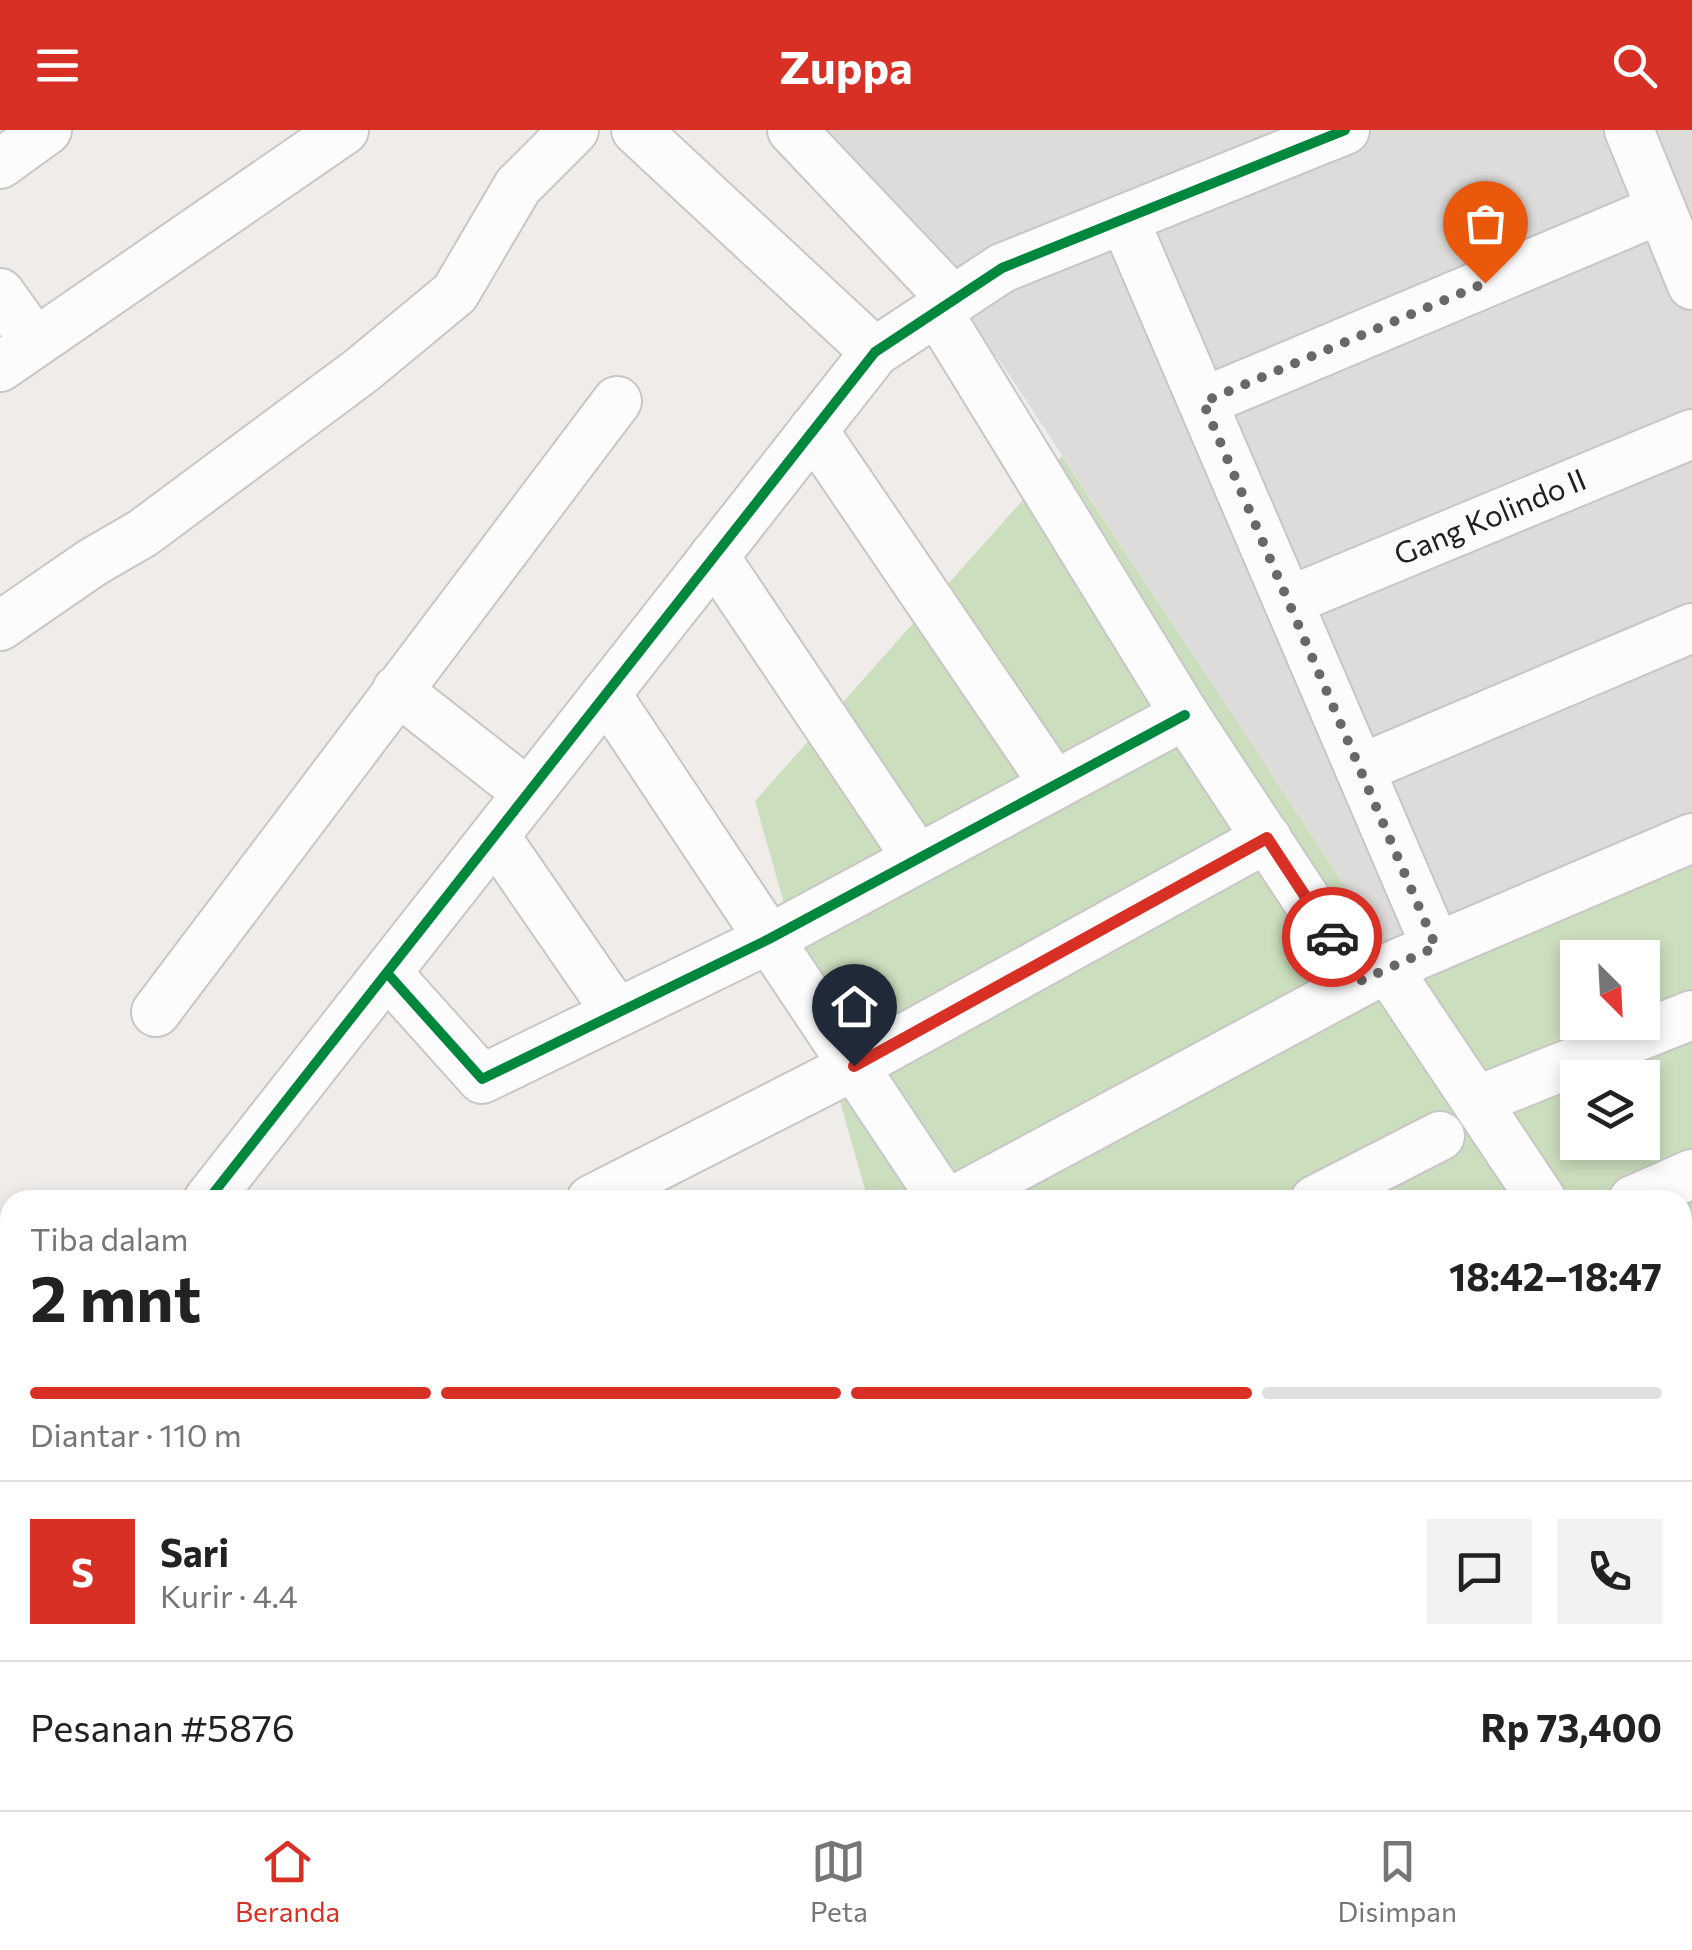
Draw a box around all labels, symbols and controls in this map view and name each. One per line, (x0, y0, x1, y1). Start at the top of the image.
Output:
icon: menu (30, 38, 85, 93)
text: Zuppa (779, 38, 913, 93)
icon: search (1607, 38, 1662, 93)
pin (1443, 181, 1528, 284)
icon: bag (1458, 196, 1513, 251)
street label: Gang Kolindo II (1388, 459, 1591, 571)
courier (1282, 887, 1382, 987)
icon: car (1305, 910, 1360, 965)
north arrow (1560, 940, 1660, 1040)
map controls (1560, 940, 1660, 1160)
pin (812, 964, 897, 1067)
icon: home (827, 979, 882, 1034)
button: layers (1560, 1060, 1660, 1160)
text: Tiba dalam (30, 1218, 189, 1258)
text: 18:42–18:47 (1449, 1252, 1662, 1299)
text: 2 mnt (30, 1256, 201, 1335)
text: Diantar · 110 m (30, 1414, 242, 1454)
button: chat (1427, 1519, 1532, 1624)
button: phone (1557, 1519, 1662, 1624)
text: Sari (160, 1528, 229, 1575)
text: S (71, 1548, 94, 1595)
text: Kurir · 4.4 (160, 1575, 298, 1615)
text: Pesanan #5876 (30, 1703, 295, 1750)
text: Rp 73,400 (1480, 1703, 1662, 1750)
tab: Beranda (235, 1834, 340, 1928)
tab: Peta (810, 1834, 868, 1928)
tab: Disimpan (1338, 1834, 1457, 1928)

